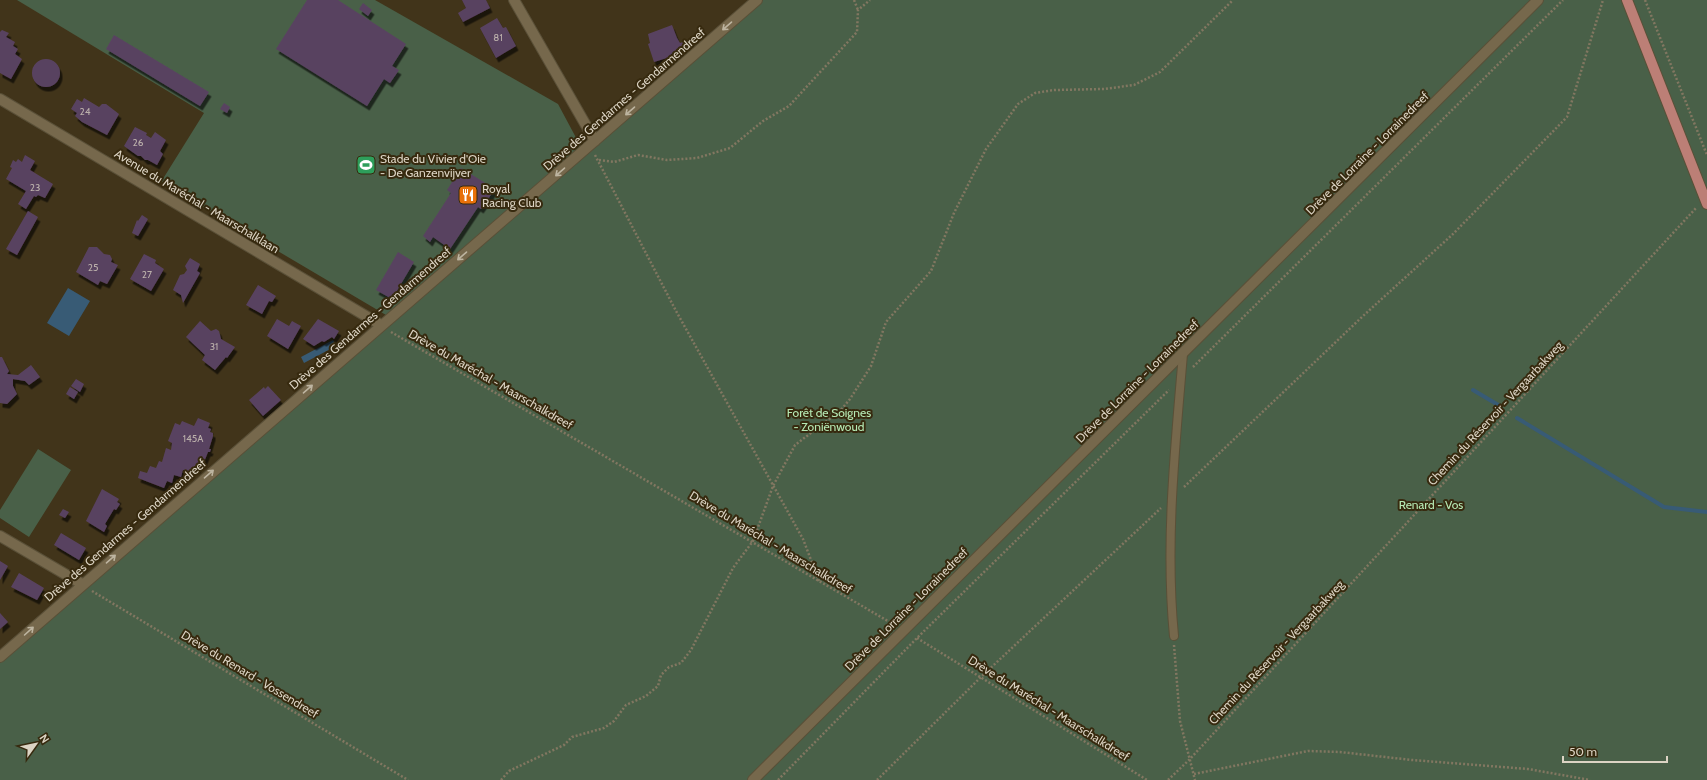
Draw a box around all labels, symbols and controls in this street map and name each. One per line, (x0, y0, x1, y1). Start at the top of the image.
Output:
one-way arrow (722, 21, 733, 30)
street label: Drève des Gendarmes - Gendarmendreef (540, 25, 708, 173)
house number: 81 (493, 31, 503, 44)
street label: Drève de Lorraine - Lorrainedreef (1302, 88, 1432, 218)
house number: 24 (79, 105, 91, 118)
one-way arrow (624, 107, 635, 116)
house number: 26 (133, 136, 144, 149)
street label: Avenue du Maréchal - Maarschalklaan (112, 146, 282, 256)
place label: Stade du Vivier d'Oie - De Ganzenvijver (380, 151, 486, 180)
sports icon: Stade du Vivier d'Oie - De Ganzenvijver (355, 154, 377, 176)
one-way arrow (555, 167, 566, 176)
house number: 23 (30, 181, 40, 194)
place label: Royal Racing Club (482, 181, 542, 210)
restaurant icon: Royal Racing Club (457, 184, 479, 206)
street label: Drève des Gendarmes - Gendarmendreef (286, 244, 454, 392)
one-way arrow (456, 252, 467, 261)
house number: 25 (88, 261, 98, 274)
house number: 27 (142, 268, 152, 281)
street label: Drève de Lorraine - Lorrainedreef (1072, 316, 1202, 446)
street label: Drève du Maréchal - Maarschalkdreef (406, 326, 576, 432)
street label: Chemin du Réservoir - Vergaarbakweg (1424, 337, 1567, 488)
house number: 31 (210, 340, 218, 353)
one-way arrow (302, 384, 313, 393)
park label: Forêt de Soignes - Zoniënwoud (787, 405, 871, 434)
house number: 145A (183, 432, 204, 445)
street label: Drève des Gendarmes - Gendarmendreef (41, 456, 209, 604)
one-way arrow (204, 469, 215, 478)
street label: Drève du Maréchal - Maarschalkdreef (687, 487, 855, 597)
park label: Renard - Vos (1399, 497, 1463, 512)
street label: Drève de Lorraine - Lorrainedreef (841, 544, 971, 674)
one-way arrow (106, 554, 116, 563)
street label: Chemin du Réservoir - Vergaarbakweg (1205, 576, 1348, 727)
one-way arrow (24, 626, 34, 635)
street label: Drève du Renard - Vossendreef (179, 627, 321, 721)
street label: Drève du Maréchal - Maarschalkdreef (966, 652, 1132, 764)
north arrow (16, 724, 56, 764)
text: N (36, 731, 52, 746)
scale bar (1563, 738, 1667, 764)
text: 50 m (1569, 744, 1597, 759)

